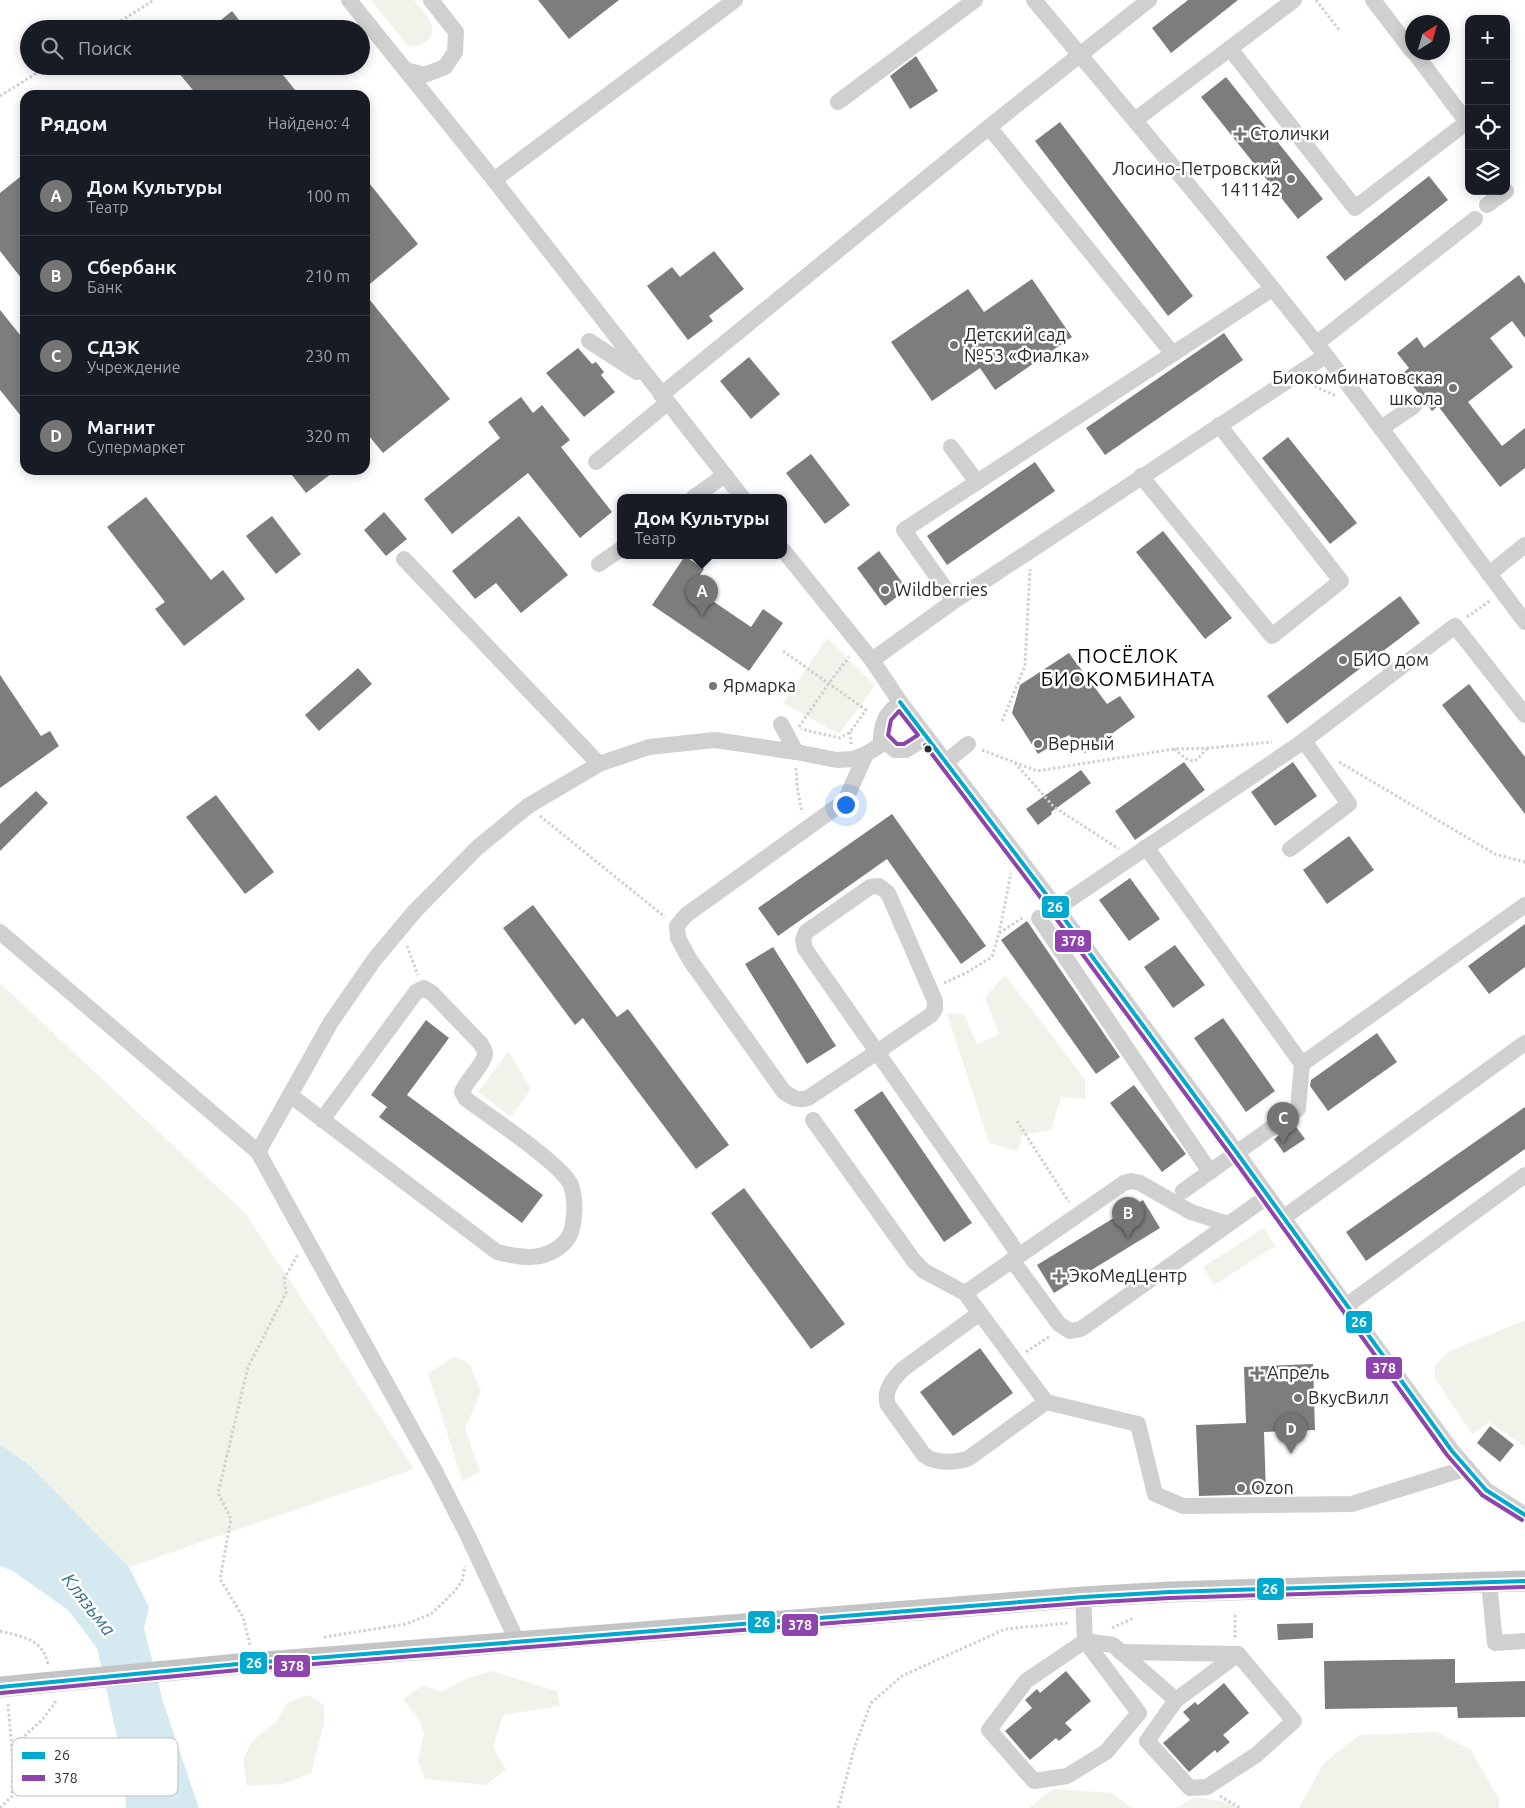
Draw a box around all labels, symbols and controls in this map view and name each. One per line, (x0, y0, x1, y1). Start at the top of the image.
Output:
north arrow (1405, 15, 1450, 60)
map controls (1465, 15, 1510, 195)
button: + (1465, 15, 1510, 60)
search box (20, 20, 370, 75)
icon: search (38, 34, 66, 62)
text: Поиск (78, 37, 132, 59)
button: − (1465, 60, 1510, 105)
button: locate (1465, 105, 1510, 150)
text: Рядом (40, 111, 108, 135)
text: Найдено: 4 (268, 114, 350, 132)
place label: Столички (1250, 123, 1330, 143)
marker: Столички (1234, 128, 1246, 140)
button: layers (1465, 150, 1510, 195)
place label: Лосино-Петровский 141142 (1112, 158, 1281, 199)
marker: Лосино-Петровский 141142 (1285, 173, 1297, 185)
text: Дом Культуры (87, 176, 222, 198)
text: A (50, 187, 62, 205)
text: 100 m (305, 187, 350, 205)
text: Театр (87, 198, 129, 216)
text: Сбербанк (87, 256, 177, 278)
text: B (51, 267, 61, 285)
text: 210 m (305, 267, 350, 285)
text: Банк (87, 278, 123, 296)
place label: Детский сад №53 «Фиалка» (964, 324, 1090, 365)
text: СДЭК (87, 336, 140, 358)
marker: Детский сад №53 «Фиалка» (948, 339, 960, 351)
text: C (51, 347, 61, 365)
text: 230 m (305, 347, 350, 365)
text: Учреждение (87, 358, 181, 376)
place label: Биокомбинатовская школа (1272, 367, 1443, 408)
marker: Биокомбинатовская школа (1447, 382, 1459, 394)
text: Магнит (87, 416, 155, 438)
text: D (50, 427, 62, 445)
text: 320 m (305, 427, 350, 445)
text: Супермаркет (87, 438, 185, 456)
popup (617, 494, 787, 559)
text: Дом Культуры (634, 507, 770, 529)
text: Театр (634, 529, 676, 547)
pin: A (686, 575, 718, 616)
place label: Wildberries (895, 579, 988, 599)
marker: Wildberries (879, 584, 891, 596)
district label: ПОСЁЛОК БИОКОМБИНАТА (1041, 644, 1215, 690)
place label: БИО дом (1353, 649, 1429, 669)
marker: БИО дом (1337, 654, 1349, 666)
place label: Ярмарка (723, 675, 796, 695)
marker: Ярмарка (707, 680, 719, 692)
place label: Верный (1048, 733, 1114, 753)
marker: Верный (1032, 738, 1044, 750)
unlabelled marker (923, 744, 933, 754)
your location (833, 792, 859, 818)
line badge: 26 (1041, 895, 1070, 919)
text: 26 (1047, 899, 1063, 915)
line badge: 378 (1054, 929, 1092, 953)
text: 378 (1061, 933, 1085, 949)
pin: C (1267, 1102, 1299, 1143)
pin: B (1112, 1197, 1144, 1238)
place label: ЭкоМедЦентр (1069, 1265, 1187, 1285)
marker: ЭкоМедЦентр (1053, 1270, 1065, 1282)
line badge: 26 (1345, 1310, 1373, 1334)
text: 26 (1351, 1314, 1367, 1330)
line badge: 378 (1365, 1356, 1403, 1380)
text: 378 (1372, 1360, 1396, 1376)
place label: Апрель (1267, 1362, 1329, 1382)
marker: Апрель (1251, 1367, 1263, 1379)
place label: ВкусВилл (1308, 1387, 1389, 1407)
marker: ВкусВилл (1292, 1392, 1304, 1404)
pin: D (1275, 1413, 1307, 1454)
place label: Ozon (1251, 1477, 1294, 1497)
marker: Ozon (1235, 1482, 1247, 1494)
water label: Клязьма (58, 1568, 120, 1640)
line badge: 26 (1256, 1577, 1285, 1601)
text: 26 (1262, 1581, 1278, 1597)
line badge: 26 (747, 1610, 776, 1634)
line badge: 378 (781, 1613, 819, 1637)
text: 26 (754, 1614, 770, 1630)
text: 378 (788, 1617, 812, 1633)
line badge: 26 (239, 1651, 268, 1675)
line badge: 378 (273, 1654, 311, 1678)
text: 26 (246, 1655, 262, 1671)
text: 378 (280, 1658, 304, 1674)
legend (12, 1738, 178, 1796)
text: 26 (54, 1747, 70, 1763)
text: 378 (54, 1770, 78, 1786)

